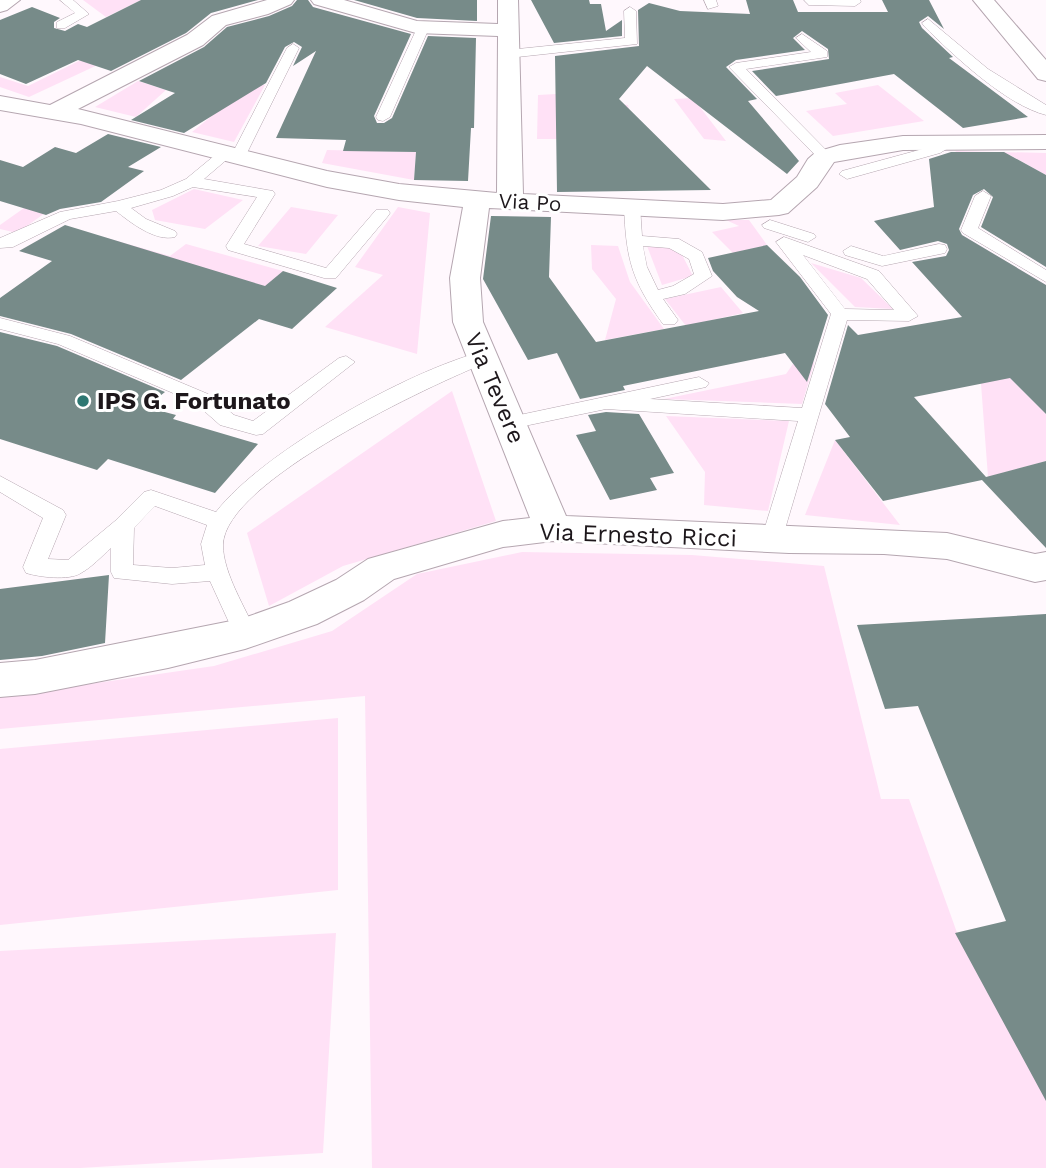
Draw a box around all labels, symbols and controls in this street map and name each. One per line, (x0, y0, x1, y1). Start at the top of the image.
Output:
street label: Via Po (498, 188, 562, 216)
street label: Via Tevere (459, 328, 531, 448)
place label: IPS G. Fortunato (97, 387, 291, 415)
marker: IPS G. Fortunato (75, 393, 91, 409)
street label: Via Ernesto Ricci (539, 518, 737, 552)

